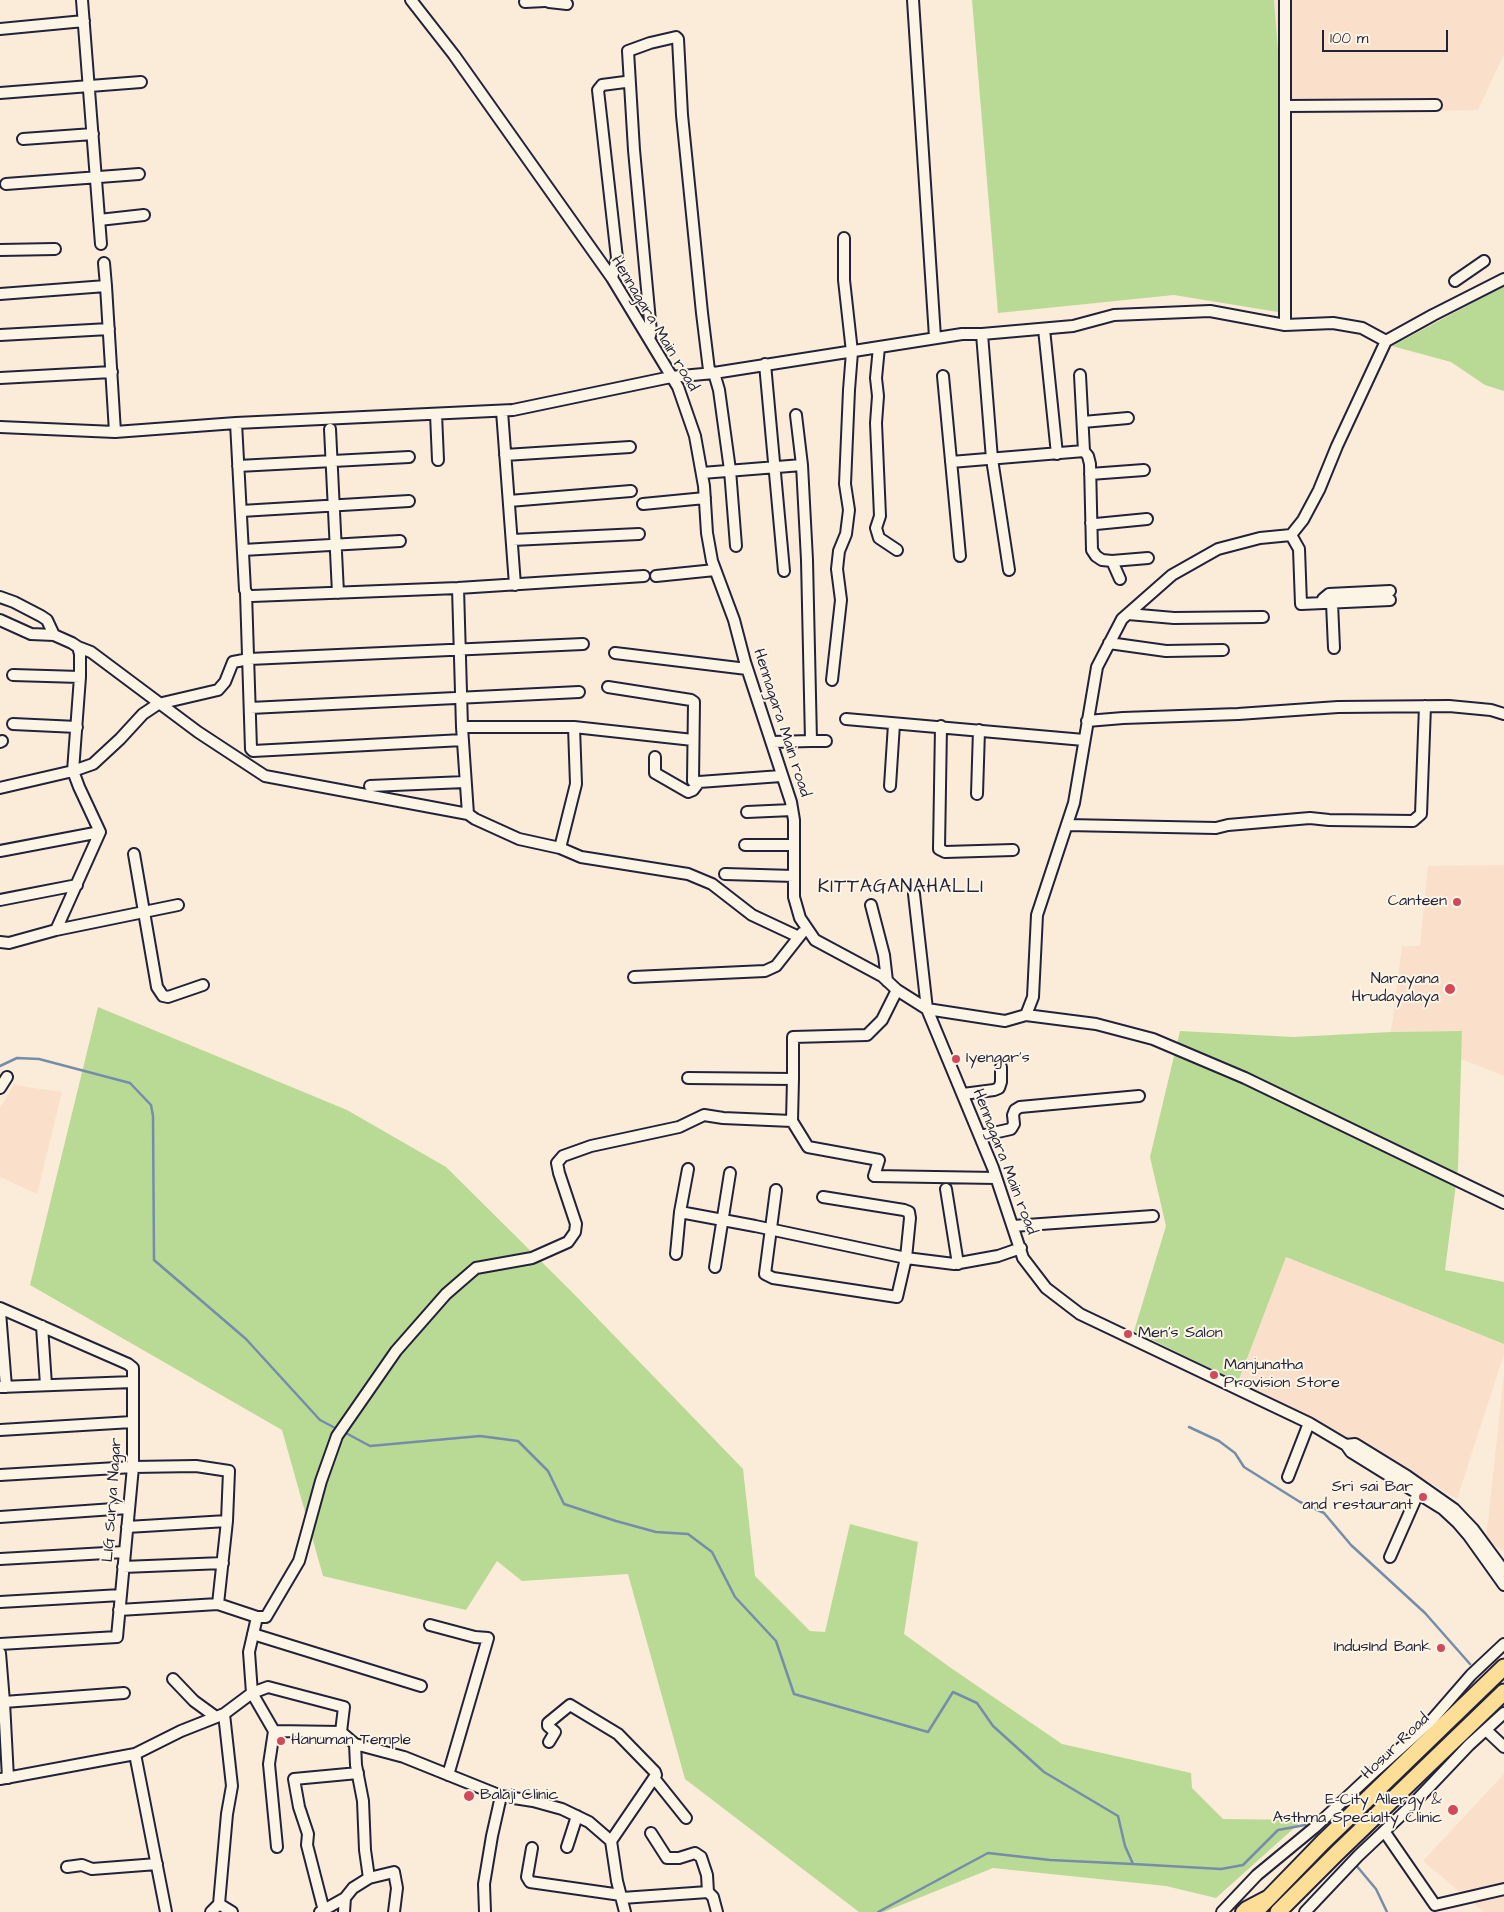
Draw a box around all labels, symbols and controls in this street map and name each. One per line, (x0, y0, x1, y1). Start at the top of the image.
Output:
scale bar (1324, 20, 1450, 52)
text: 100 m (1330, 28, 1369, 49)
street label: Hennagara Main road (606, 253, 702, 395)
street label: Hennagara Main road (748, 647, 814, 799)
district label: KITTAGANAHALLI (816, 877, 986, 899)
place label: Canteen (1388, 892, 1447, 912)
marker: Canteen (1451, 896, 1463, 908)
place label: Narayana Hrudayalaya (1352, 970, 1439, 1008)
marker: Narayana Hrudayalaya (1443, 982, 1457, 996)
place label: Iyengar's (966, 1049, 1030, 1069)
marker: Iyengar's (950, 1053, 962, 1065)
street label: Hennagara Main road (967, 1086, 1041, 1238)
place label: Men's Salon (1138, 1324, 1223, 1344)
marker: Men's Salon (1122, 1328, 1134, 1340)
place label: Manjunatha Provision Store (1224, 1356, 1340, 1394)
marker: Manjunatha Provision Store (1208, 1369, 1220, 1381)
street label: LIG Surya Nagar (99, 1437, 127, 1563)
place label: Sri sai Bar and restaurant (1303, 1478, 1413, 1516)
marker: Sri sai Bar and restaurant (1417, 1491, 1429, 1503)
place label: IndusInd Bank (1334, 1638, 1431, 1658)
marker: IndusInd Bank (1435, 1642, 1447, 1654)
street label: Hosur Road (1358, 1710, 1434, 1784)
place label: Hanuman Temple (291, 1731, 411, 1751)
marker: Hanuman Temple (275, 1735, 287, 1747)
place label: Balaji Clinic (480, 1786, 559, 1806)
marker: Balaji Clinic (462, 1789, 476, 1803)
place label: E-City Allergy & Asthma Specialty Clinic (1273, 1791, 1442, 1829)
marker: E-City Allergy & Asthma Specialty Clinic (1446, 1803, 1460, 1817)

